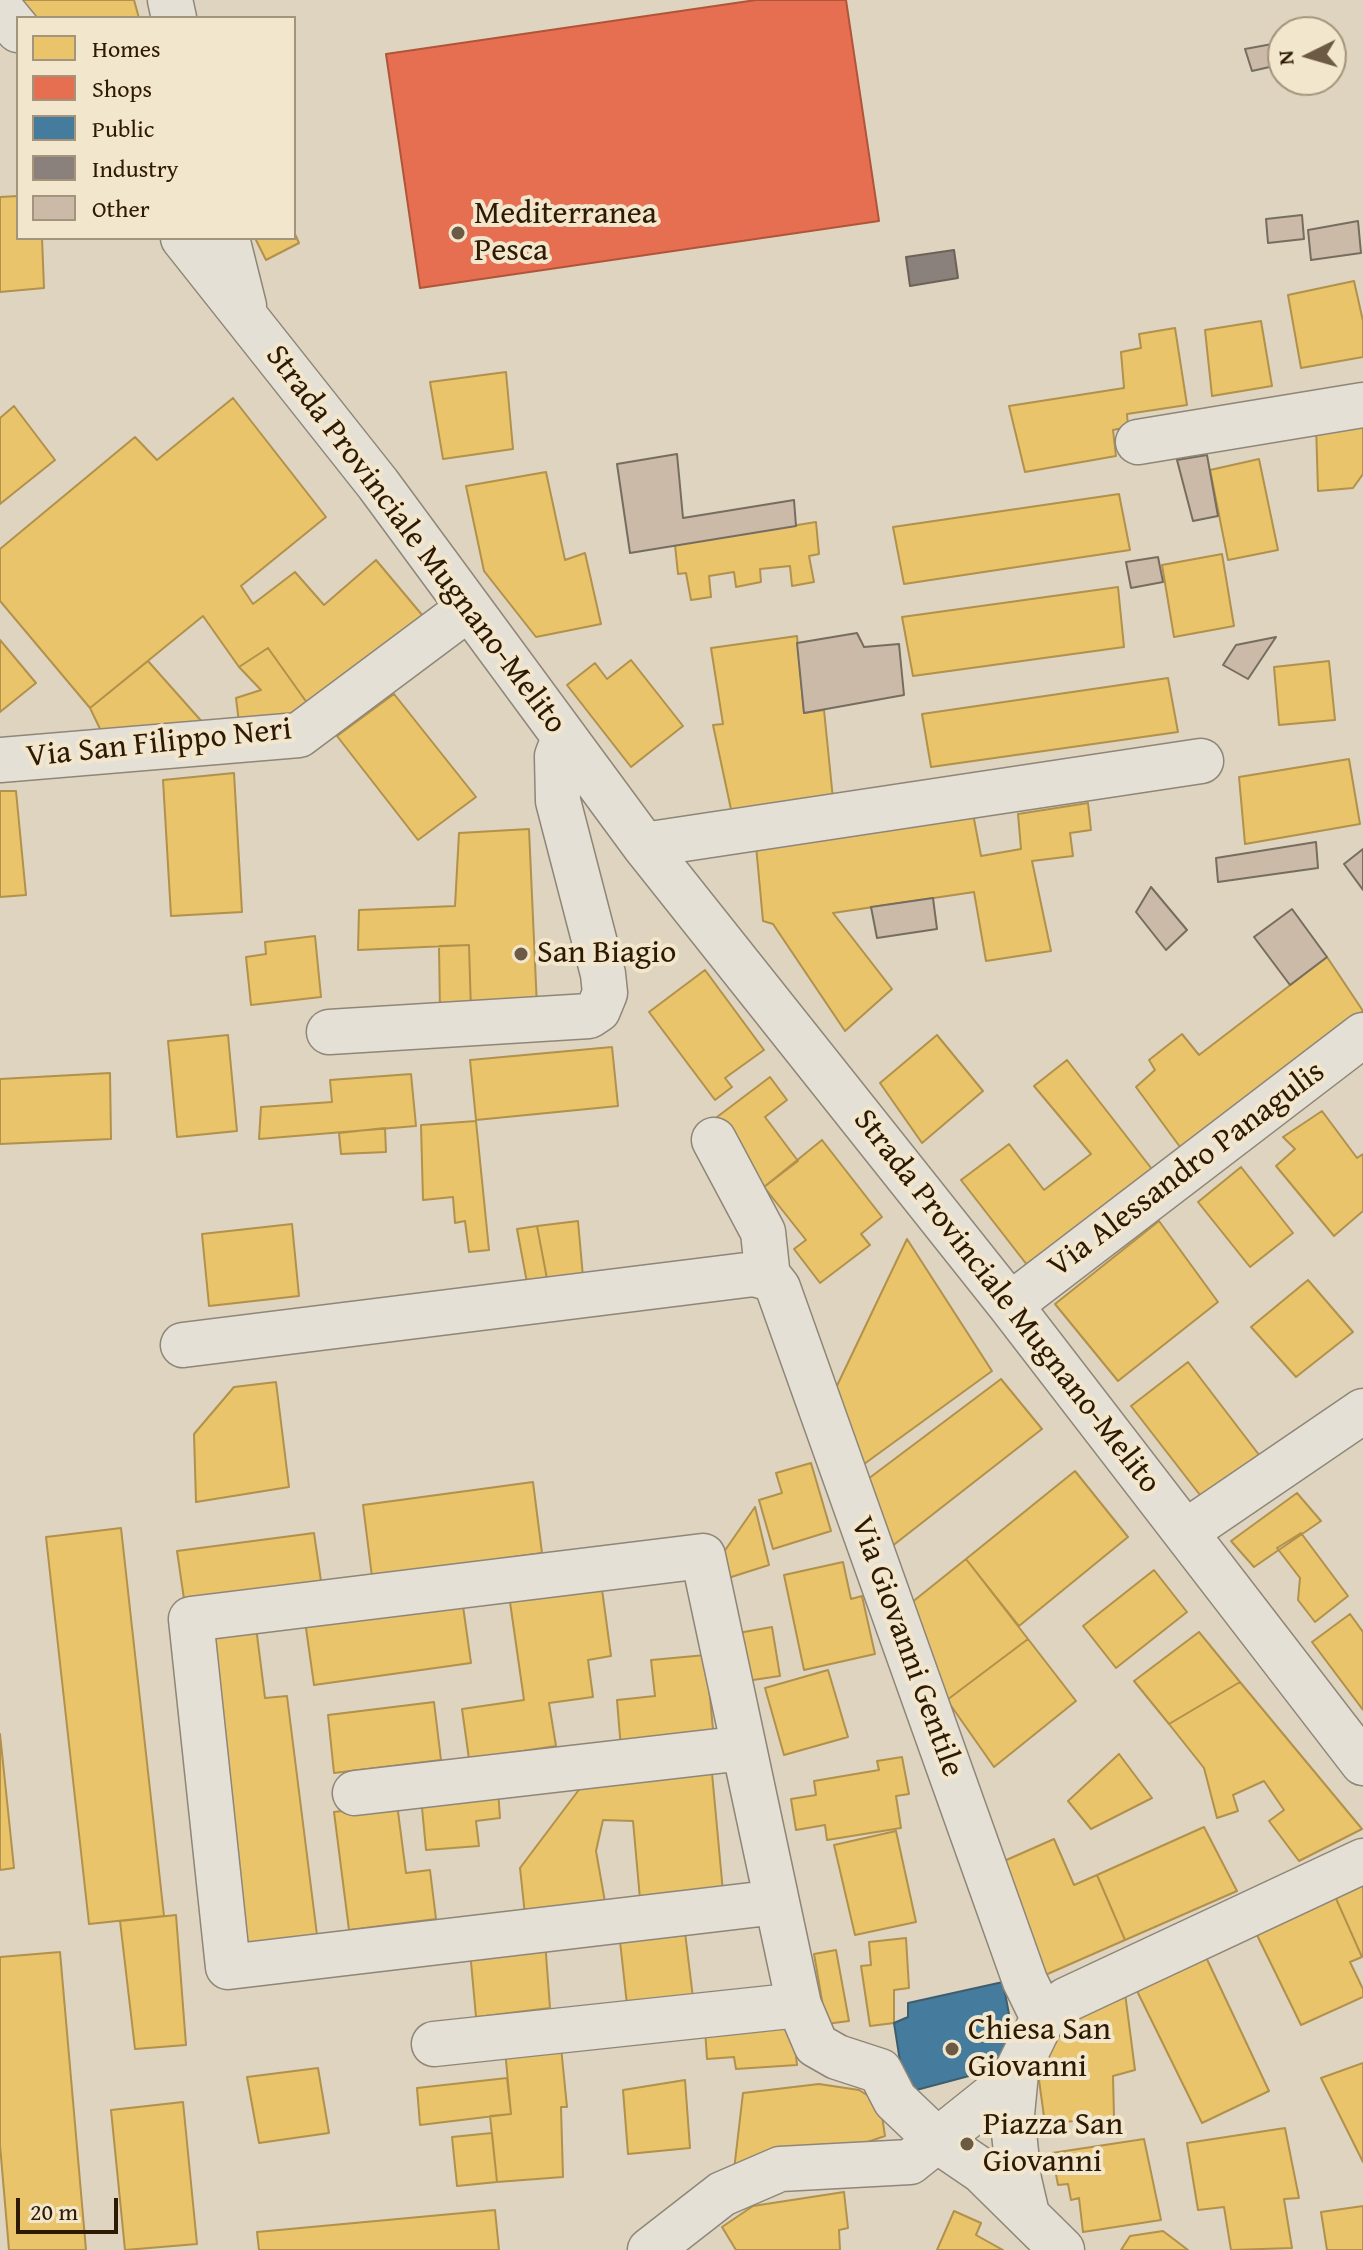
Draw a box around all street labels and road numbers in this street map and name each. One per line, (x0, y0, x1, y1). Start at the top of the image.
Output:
street label: Strada Provinciale Mugnano-Melito (256, 338, 574, 742)
street label: Via San Filippo Neri (24, 711, 294, 777)
street label: Via Alessandro Panagulis (1041, 1053, 1333, 1287)
street label: Strada Provinciale Mugnano-Melito (844, 1102, 1168, 1502)
street label: Via Giovanni Gentile (841, 1512, 971, 1782)

